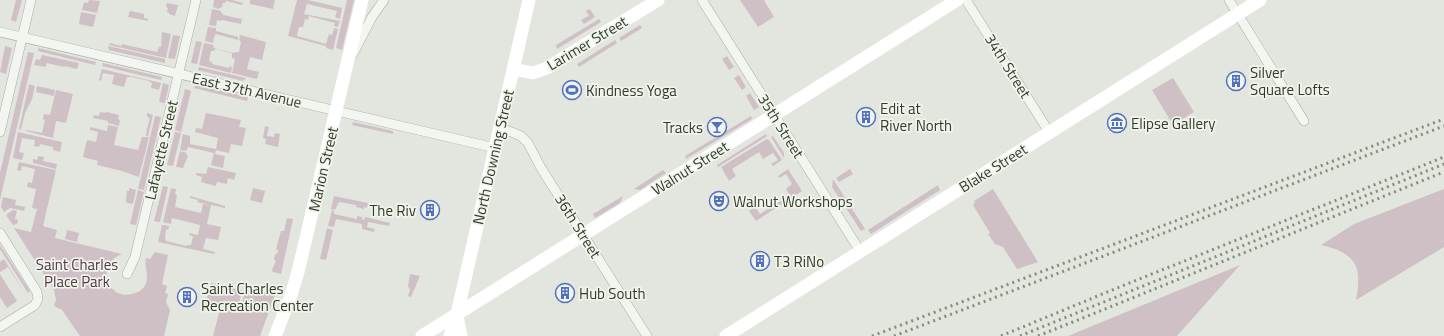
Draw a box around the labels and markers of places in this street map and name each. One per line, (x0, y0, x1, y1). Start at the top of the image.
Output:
place label: Silver Square Lofts (1250, 61, 1330, 101)
building icon: Silver Square Lofts (1225, 70, 1247, 92)
sports icon: Kindness Yoga (561, 79, 583, 101)
place label: Kindness Yoga (586, 79, 677, 102)
place label: Edit at River North (880, 97, 952, 137)
building icon: Edit at River North (855, 106, 877, 128)
museum icon: Elipse Gallery (1106, 112, 1128, 134)
place label: Elipse Gallery (1131, 112, 1216, 135)
place label: Tracks (663, 116, 703, 139)
bar icon: Tracks (706, 116, 728, 138)
theatre icon: Walnut Workshops (708, 190, 730, 212)
place label: Walnut Workshops (733, 190, 853, 213)
place label: The Riv (369, 199, 416, 222)
building icon: The Riv (419, 199, 441, 221)
building icon: T3 RiNo (749, 250, 771, 272)
place label: T3 RiNo (774, 250, 824, 273)
place label: Saint Charles Recreation Center (201, 277, 314, 317)
building icon: Hub South (554, 282, 576, 304)
place label: Hub South (579, 282, 646, 305)
building icon: Saint Charles Recreation Center (176, 286, 198, 308)

